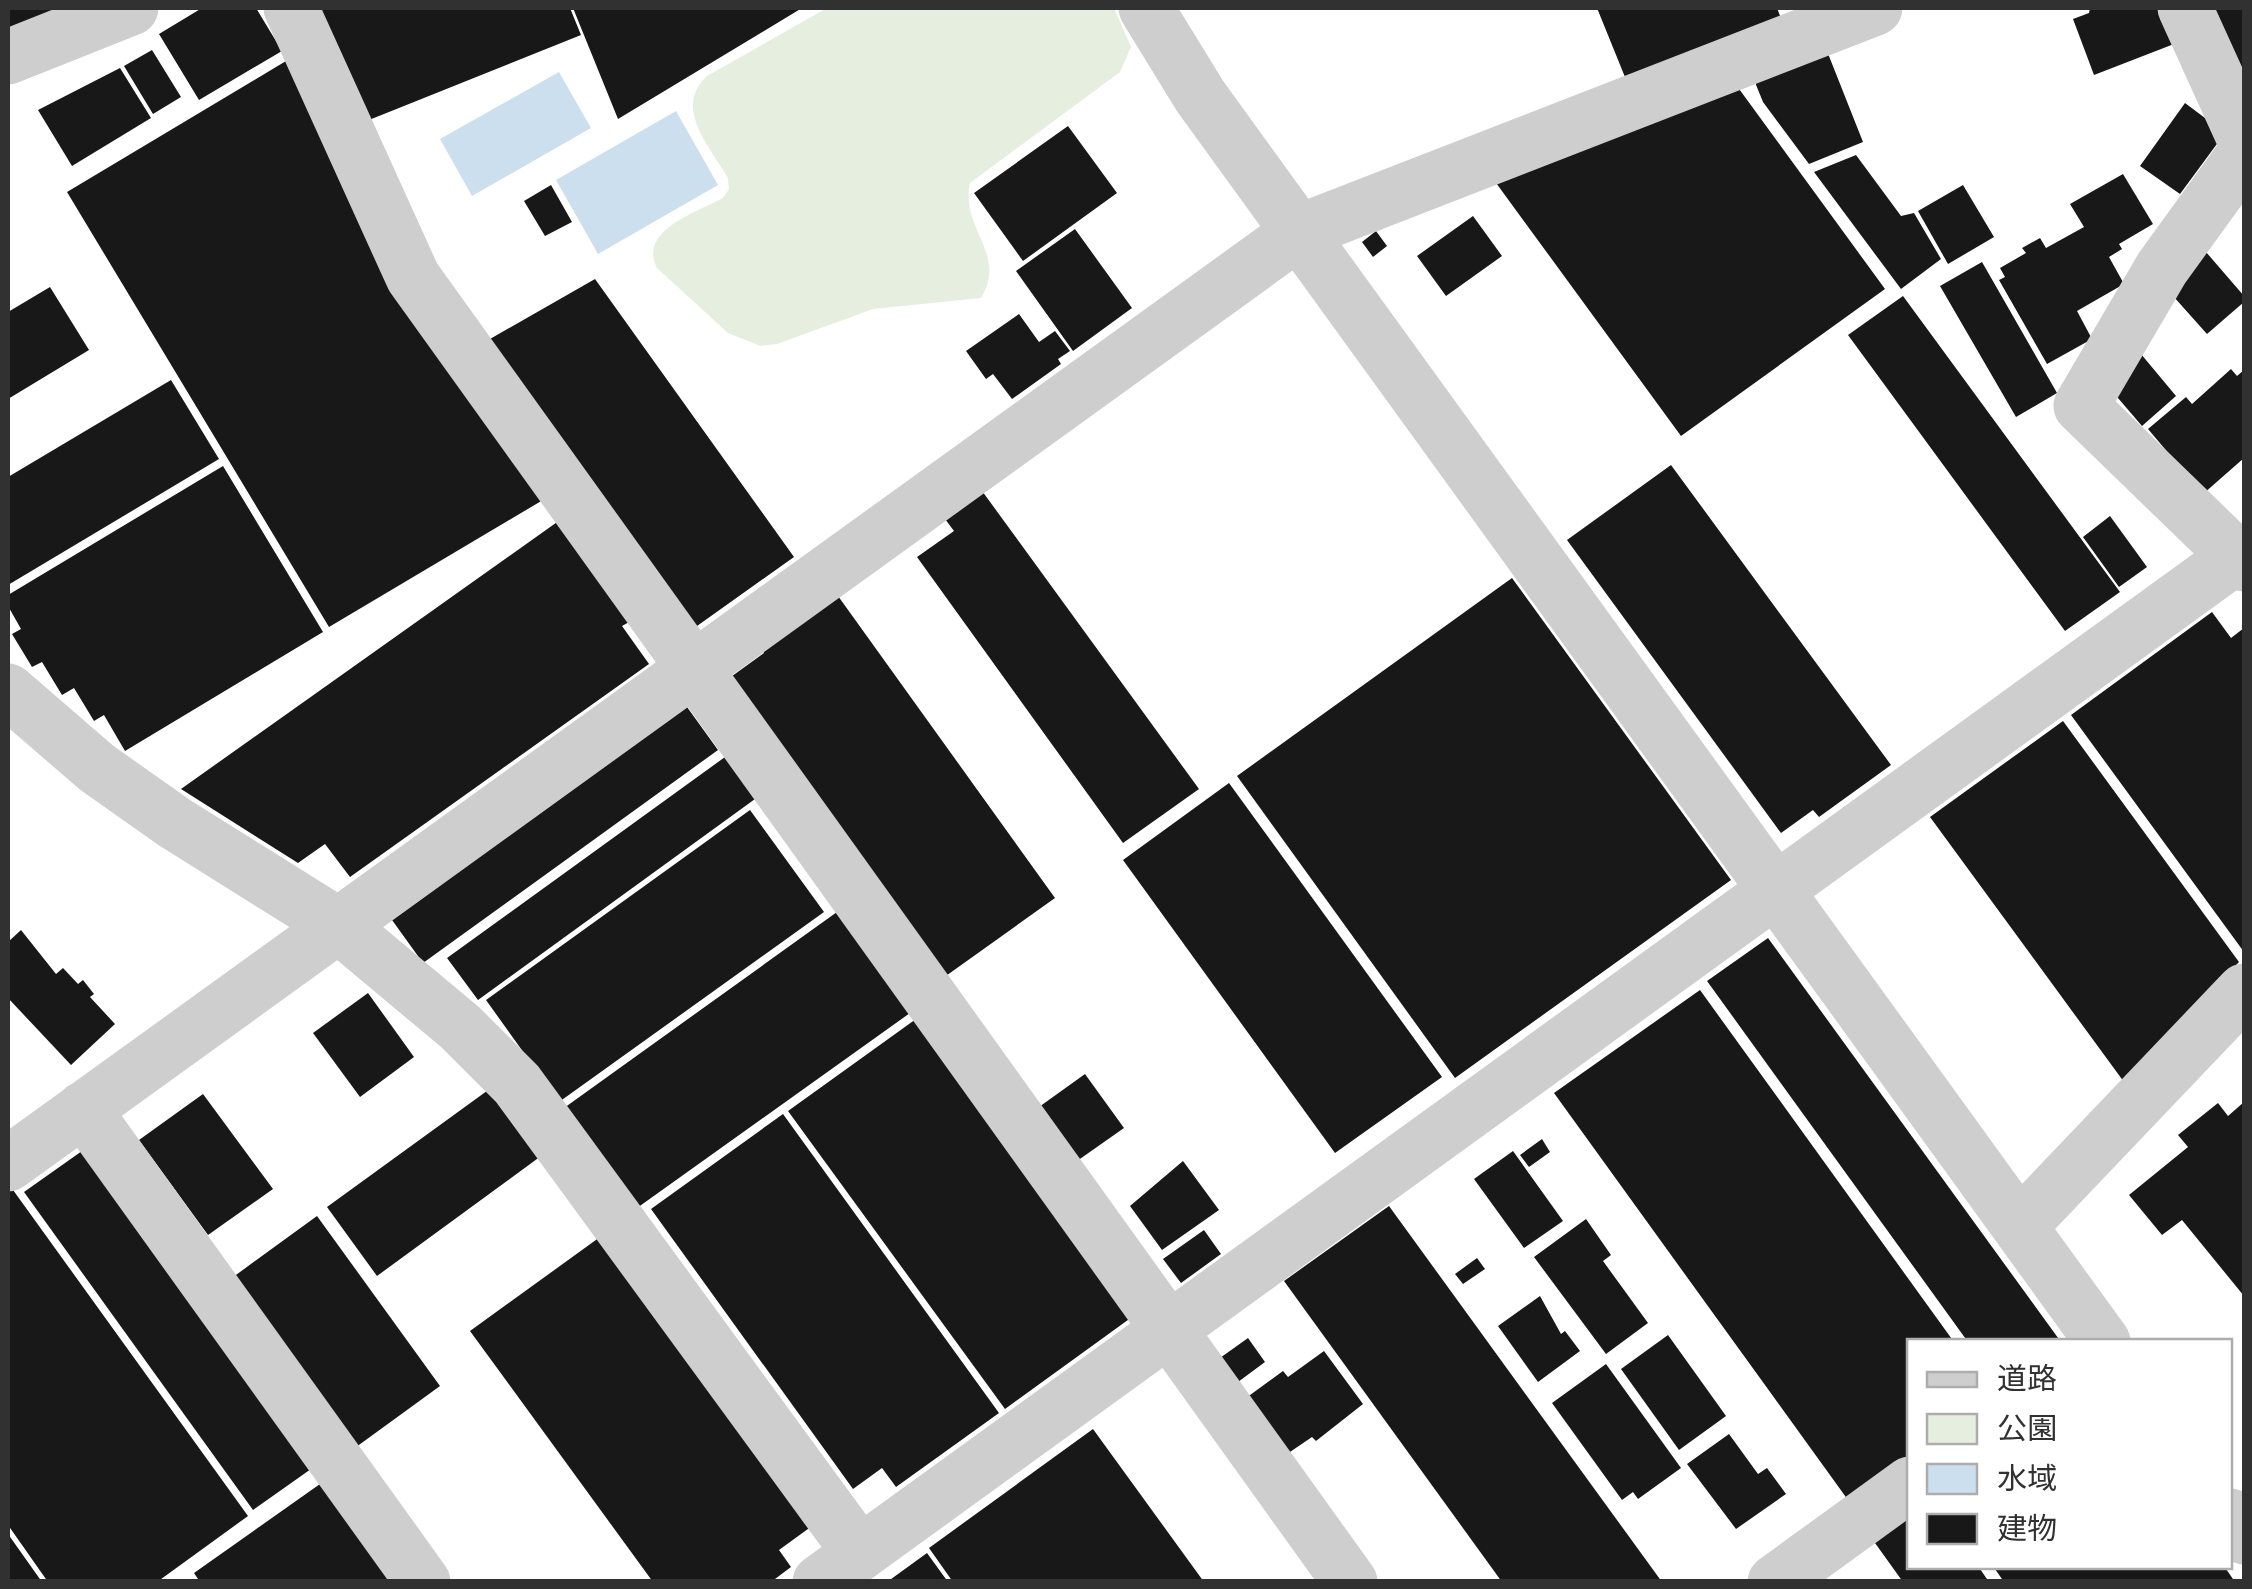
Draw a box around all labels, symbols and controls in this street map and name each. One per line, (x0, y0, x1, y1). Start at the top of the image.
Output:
legend (1907, 1339, 2232, 1569)
text: 道路 (1997, 1361, 2057, 1398)
text: 公園 (1997, 1411, 2057, 1448)
text: 水域 (1997, 1461, 2057, 1498)
text: 建物 (1997, 1511, 2057, 1548)

